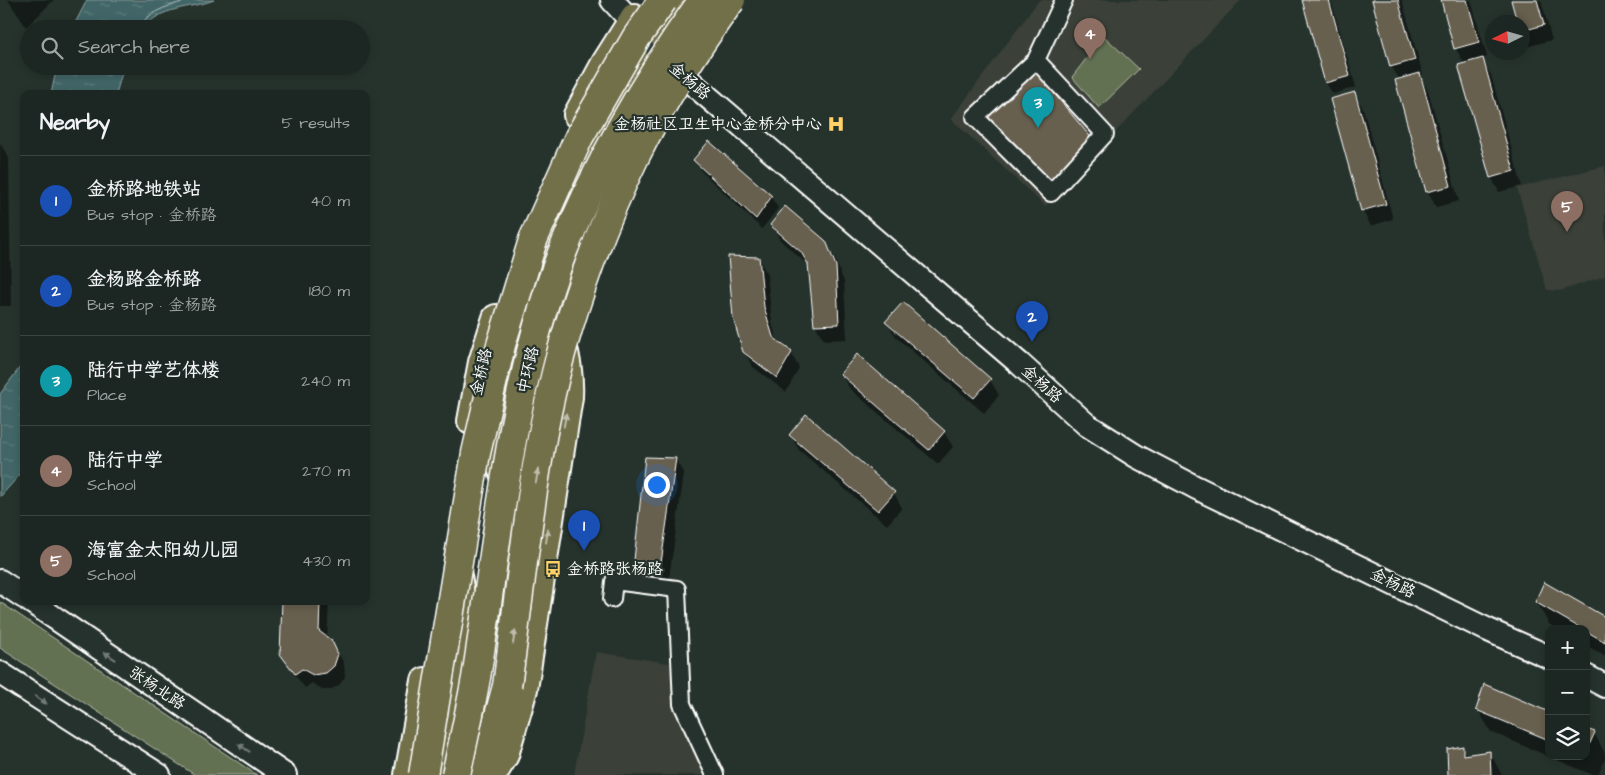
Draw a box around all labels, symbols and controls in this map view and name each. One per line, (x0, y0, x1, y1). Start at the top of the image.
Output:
north arrow (1485, 15, 1530, 60)
pin: 4 (1074, 18, 1106, 59)
search box (20, 20, 370, 75)
icon: search (38, 34, 66, 62)
text: Search here (78, 34, 190, 61)
street label: 金杨路 (665, 57, 715, 105)
pin: 3 (1022, 87, 1054, 128)
text: Nearby (40, 108, 110, 137)
text: 5 results (282, 112, 350, 134)
place label: 金杨社区卫生中心金桥分中心 (614, 113, 822, 135)
hospital icon: 金杨社区卫生中心金桥分中心 (826, 114, 846, 134)
text: 金桥路地铁站 (87, 176, 201, 203)
text: 1 (55, 190, 57, 212)
text: 40 m (310, 190, 350, 212)
pin: 5 (1551, 191, 1583, 232)
text: Bus stop · 金桥路 (87, 204, 216, 226)
text: 金杨路金桥路 (87, 266, 201, 293)
text: 2 (51, 280, 61, 302)
text: 180 m (309, 280, 350, 302)
text: Bus stop · 金杨路 (87, 294, 216, 316)
pin: 2 (1016, 301, 1048, 342)
street label: 中环路 (512, 344, 544, 396)
street label: 金桥路 (465, 346, 497, 398)
text: 陆行中学艺体楼 (87, 357, 220, 384)
street label: 金杨路 (1017, 360, 1067, 408)
text: 3 (52, 370, 60, 392)
text: 240 m (301, 370, 350, 392)
text: Place (87, 384, 127, 406)
one-way arrow (561, 411, 569, 427)
text: 陆行中学 (87, 447, 163, 474)
text: 4 (51, 460, 61, 482)
text: 270 m (302, 460, 350, 482)
one-way arrow (533, 468, 541, 484)
your location (644, 472, 670, 498)
text: School (87, 474, 136, 496)
pin: 1 (568, 510, 600, 551)
one-way arrow (543, 527, 551, 543)
text: 海富金太阳幼儿园 (87, 537, 239, 564)
text: 5 (50, 550, 62, 572)
text: 430 m (302, 550, 350, 572)
place label: 金桥路张杨路 (567, 558, 663, 580)
bus stop icon: 金桥路张杨路 (543, 559, 563, 579)
street label: 金杨路 (1367, 563, 1419, 603)
text: School (87, 564, 136, 586)
map controls (1545, 625, 1590, 760)
button: + (1545, 625, 1590, 670)
one-way arrow (510, 629, 518, 645)
one-way arrow (103, 651, 117, 661)
street label: 张杨北路 (124, 661, 190, 715)
button: − (1545, 670, 1590, 715)
one-way arrow (34, 695, 48, 704)
button: layers (1545, 715, 1590, 760)
one-way arrow (238, 743, 251, 753)

